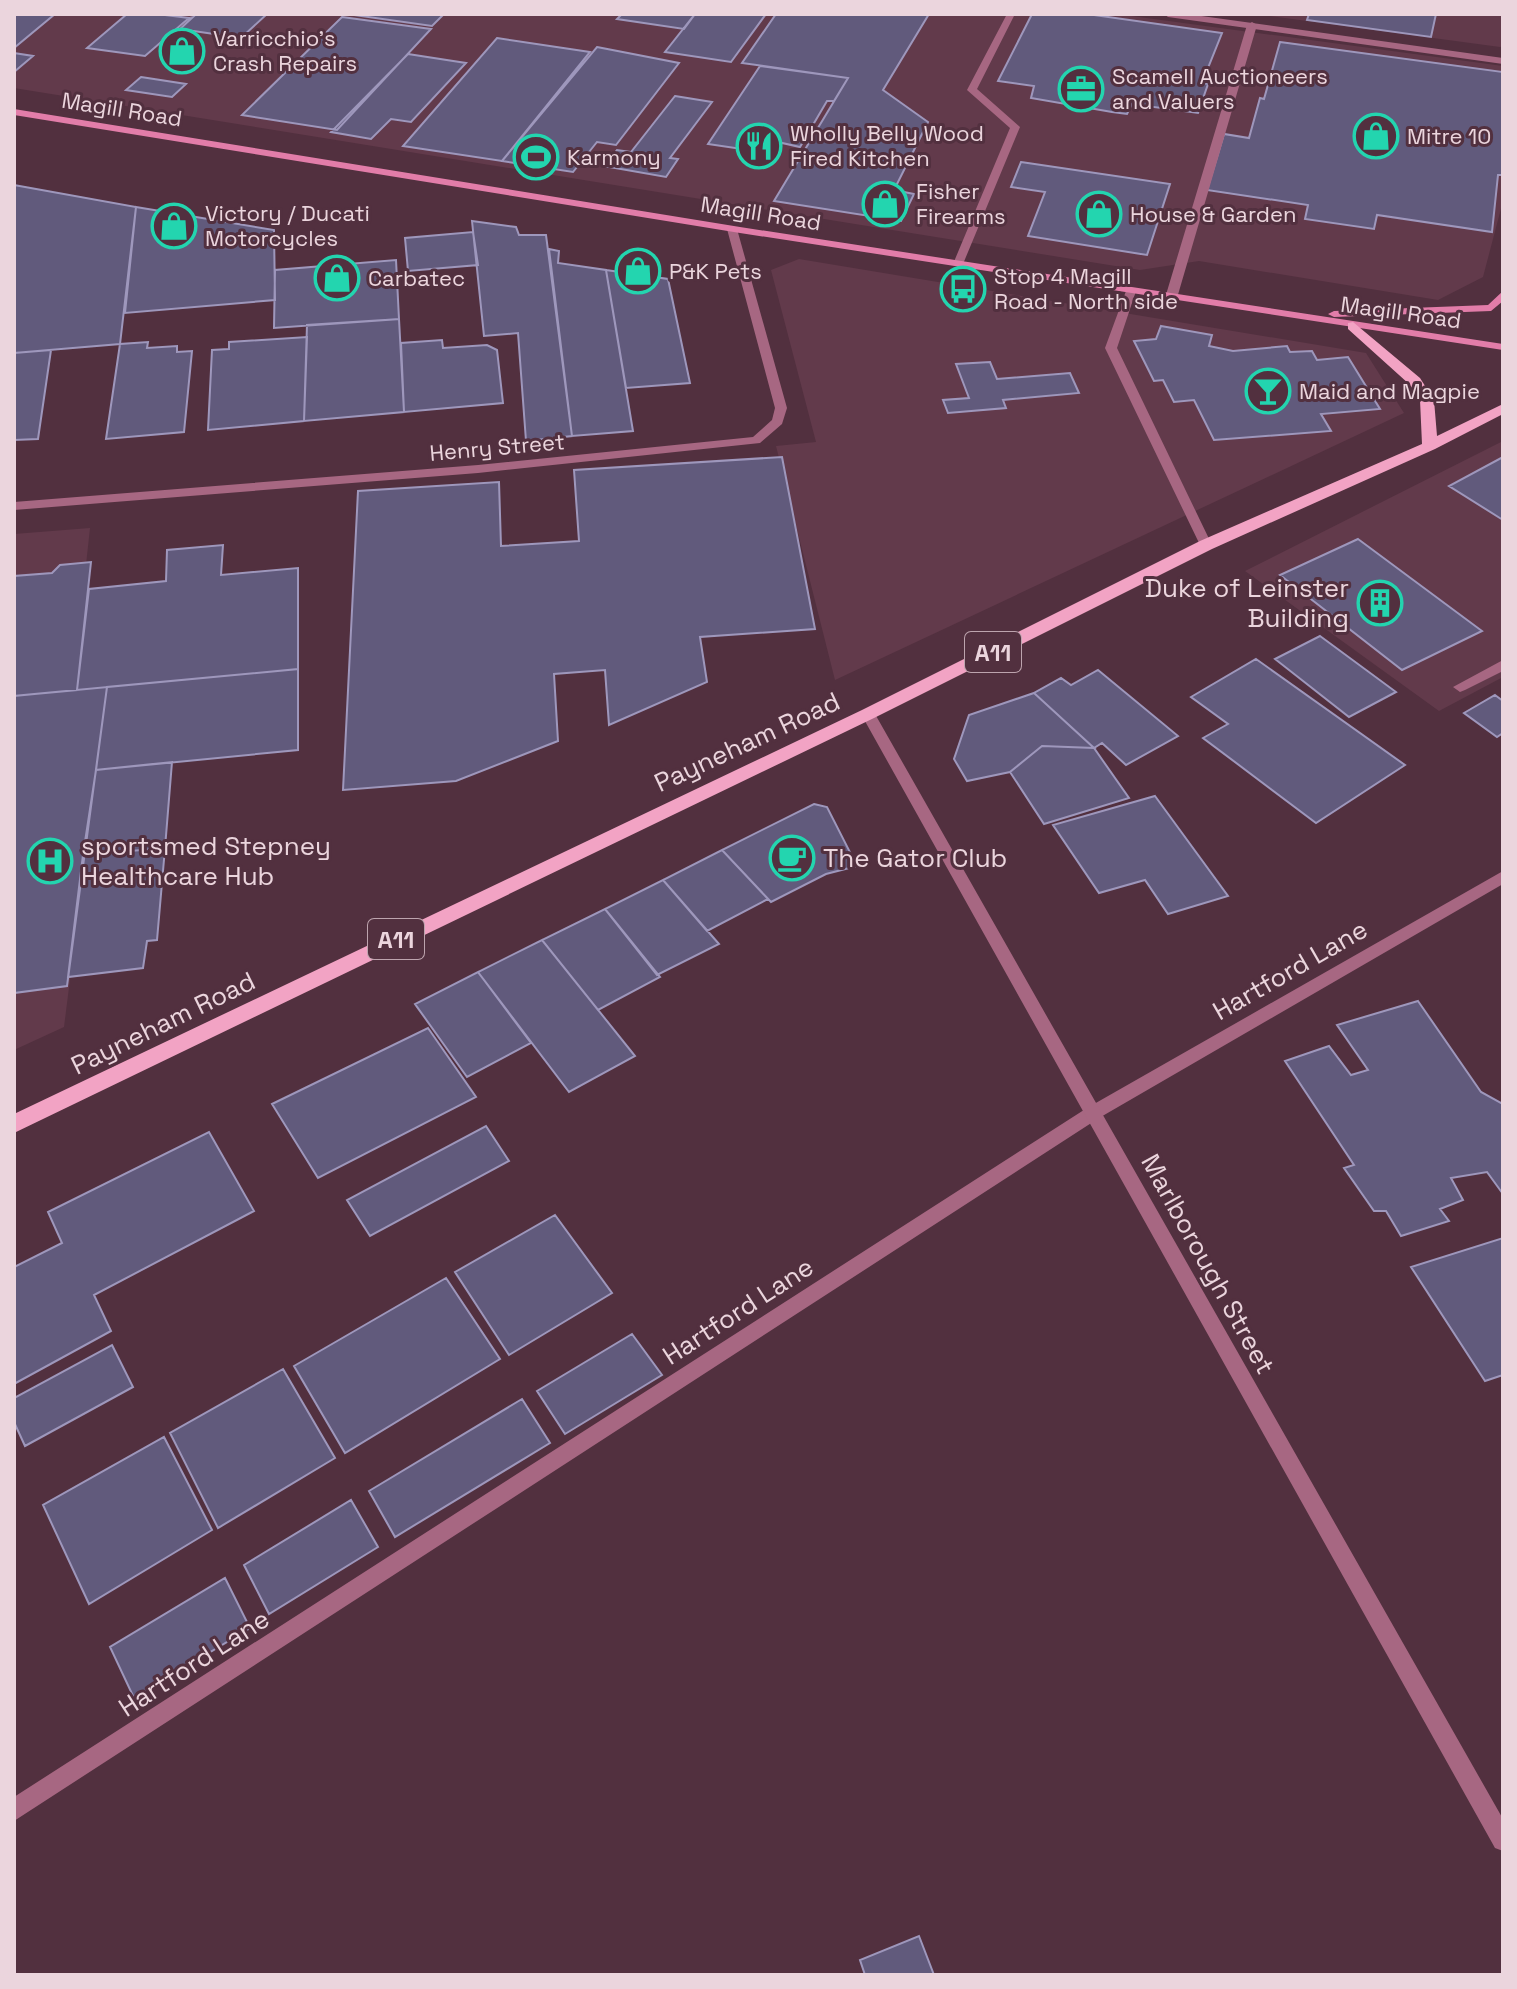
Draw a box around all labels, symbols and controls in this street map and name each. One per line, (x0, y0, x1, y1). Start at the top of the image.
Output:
place label: Varricchio's Crash Repairs (213, 24, 357, 77)
shop icon: Varricchio's Crash Repairs (158, 27, 206, 75)
place label: Scamell Auctioneers and Valuers (1112, 62, 1328, 115)
office icon: Scamell Auctioneers and Valuers (1057, 65, 1105, 113)
street label: Magill Road (60, 86, 184, 132)
shop icon: Mitre 10 (1352, 112, 1400, 160)
place label: Wholly Belly Wood Fired Kitchen (790, 119, 984, 172)
restaurant icon: Wholly Belly Wood Fired Kitchen (735, 122, 783, 170)
place label: Mitre 10 (1407, 122, 1491, 150)
sports icon: Karmony (512, 133, 560, 181)
place label: Karmony (567, 143, 661, 171)
place label: Fisher Firearms (916, 177, 1006, 230)
shop icon: Fisher Firearms (861, 180, 909, 228)
street label: Magill Road (699, 190, 823, 236)
shop icon: House & Garden (1075, 190, 1123, 238)
place label: Victory / Ducati Motorcycles (205, 199, 370, 252)
place label: House & Garden (1130, 200, 1296, 228)
shop icon: Victory / Ducati Motorcycles (150, 202, 198, 250)
shop icon: P&K Pets (614, 247, 662, 295)
shop icon: Carbatec (313, 254, 361, 302)
place label: P&K Pets (669, 257, 762, 285)
place label: Stop 4 Magill Road - North side (994, 262, 1178, 315)
place label: Carbatec (368, 264, 465, 292)
bus stop icon: Stop 4 Magill Road - North side (939, 265, 987, 313)
street label: Magill Road (1339, 290, 1463, 334)
bar icon: Maid and Magpie (1244, 367, 1292, 415)
place label: Maid and Magpie (1299, 377, 1480, 405)
street label: Henry Street (428, 427, 566, 467)
place label: Duke of Leinster Building (1145, 571, 1349, 635)
building icon: Duke of Leinster Building (1356, 579, 1404, 627)
road number: A11 (965, 632, 1021, 672)
street label: Payneham Road (649, 684, 845, 800)
place label: sportsmed Stepney Healthcare Hub (81, 829, 331, 893)
cafe icon: The Gator Club (768, 834, 816, 882)
hospital icon: sportsmed Stepney Healthcare Hub (26, 837, 74, 885)
place label: The Gator Club (823, 841, 1007, 875)
street label: Hartford Lane (1207, 912, 1373, 1028)
road number: A11 (368, 919, 424, 959)
street label: Payneham Road (65, 964, 261, 1082)
street label: Marlborough Street (1133, 1148, 1283, 1380)
street label: Hartford Lane (656, 1250, 820, 1372)
street label: Hartford Lane (112, 1602, 276, 1724)

